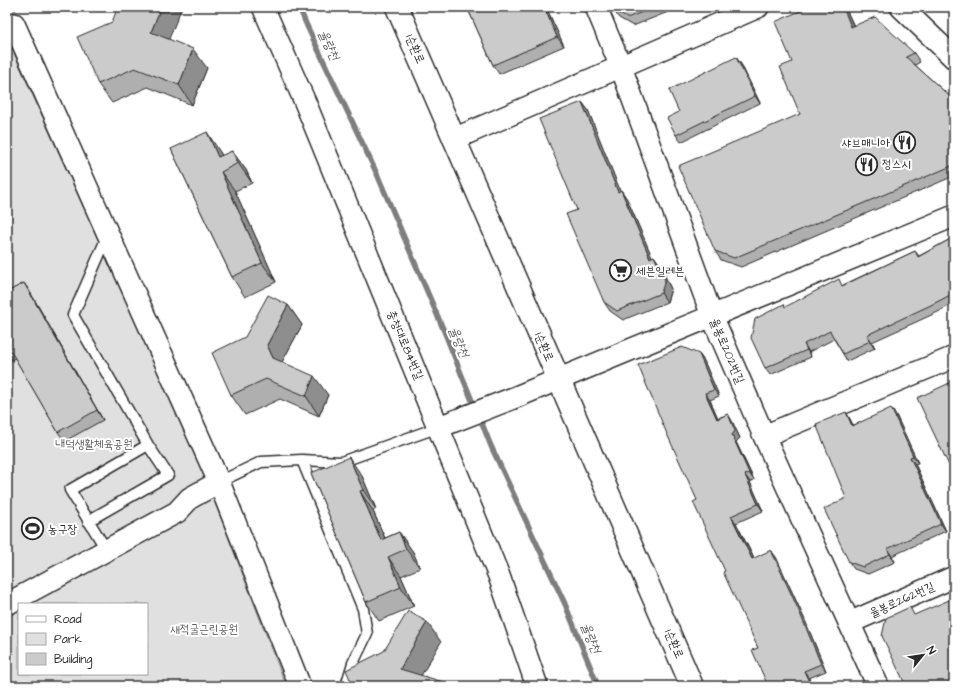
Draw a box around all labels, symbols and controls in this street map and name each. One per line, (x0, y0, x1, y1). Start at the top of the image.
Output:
water label: 율량천 (314, 27, 344, 64)
street label: 1순환로 (401, 32, 429, 66)
restaurant icon: 샤브매니아 (892, 130, 918, 156)
place label: 샤브매니아 (842, 135, 890, 152)
restaurant icon: 정스시 (854, 151, 880, 177)
place label: 정스시 (882, 156, 911, 173)
supermarket icon: 세븐일레븐 (608, 258, 634, 284)
place label: 세븐일레븐 (636, 263, 684, 280)
street label: 충청대로84번길 (383, 308, 427, 383)
street label: 율봉로202번길 (706, 316, 749, 387)
water label: 율량천 (445, 324, 474, 361)
street label: 1순환로 (530, 330, 558, 364)
park label: 내덕생활체육공원 (55, 436, 133, 453)
sports icon: 농구장 (20, 516, 46, 542)
place label: 농구장 (48, 521, 77, 538)
street label: 율봉로262번길 (867, 578, 938, 622)
legend (18, 603, 148, 675)
text: Road (54, 611, 82, 628)
water label: 율량천 (577, 620, 606, 657)
park label: 새적굴근린공원 (170, 621, 238, 638)
street label: 1순환로 (660, 627, 688, 661)
text: Park (54, 631, 82, 648)
north arrow (903, 635, 943, 675)
text: N (923, 644, 939, 657)
text: Building (54, 651, 92, 669)

